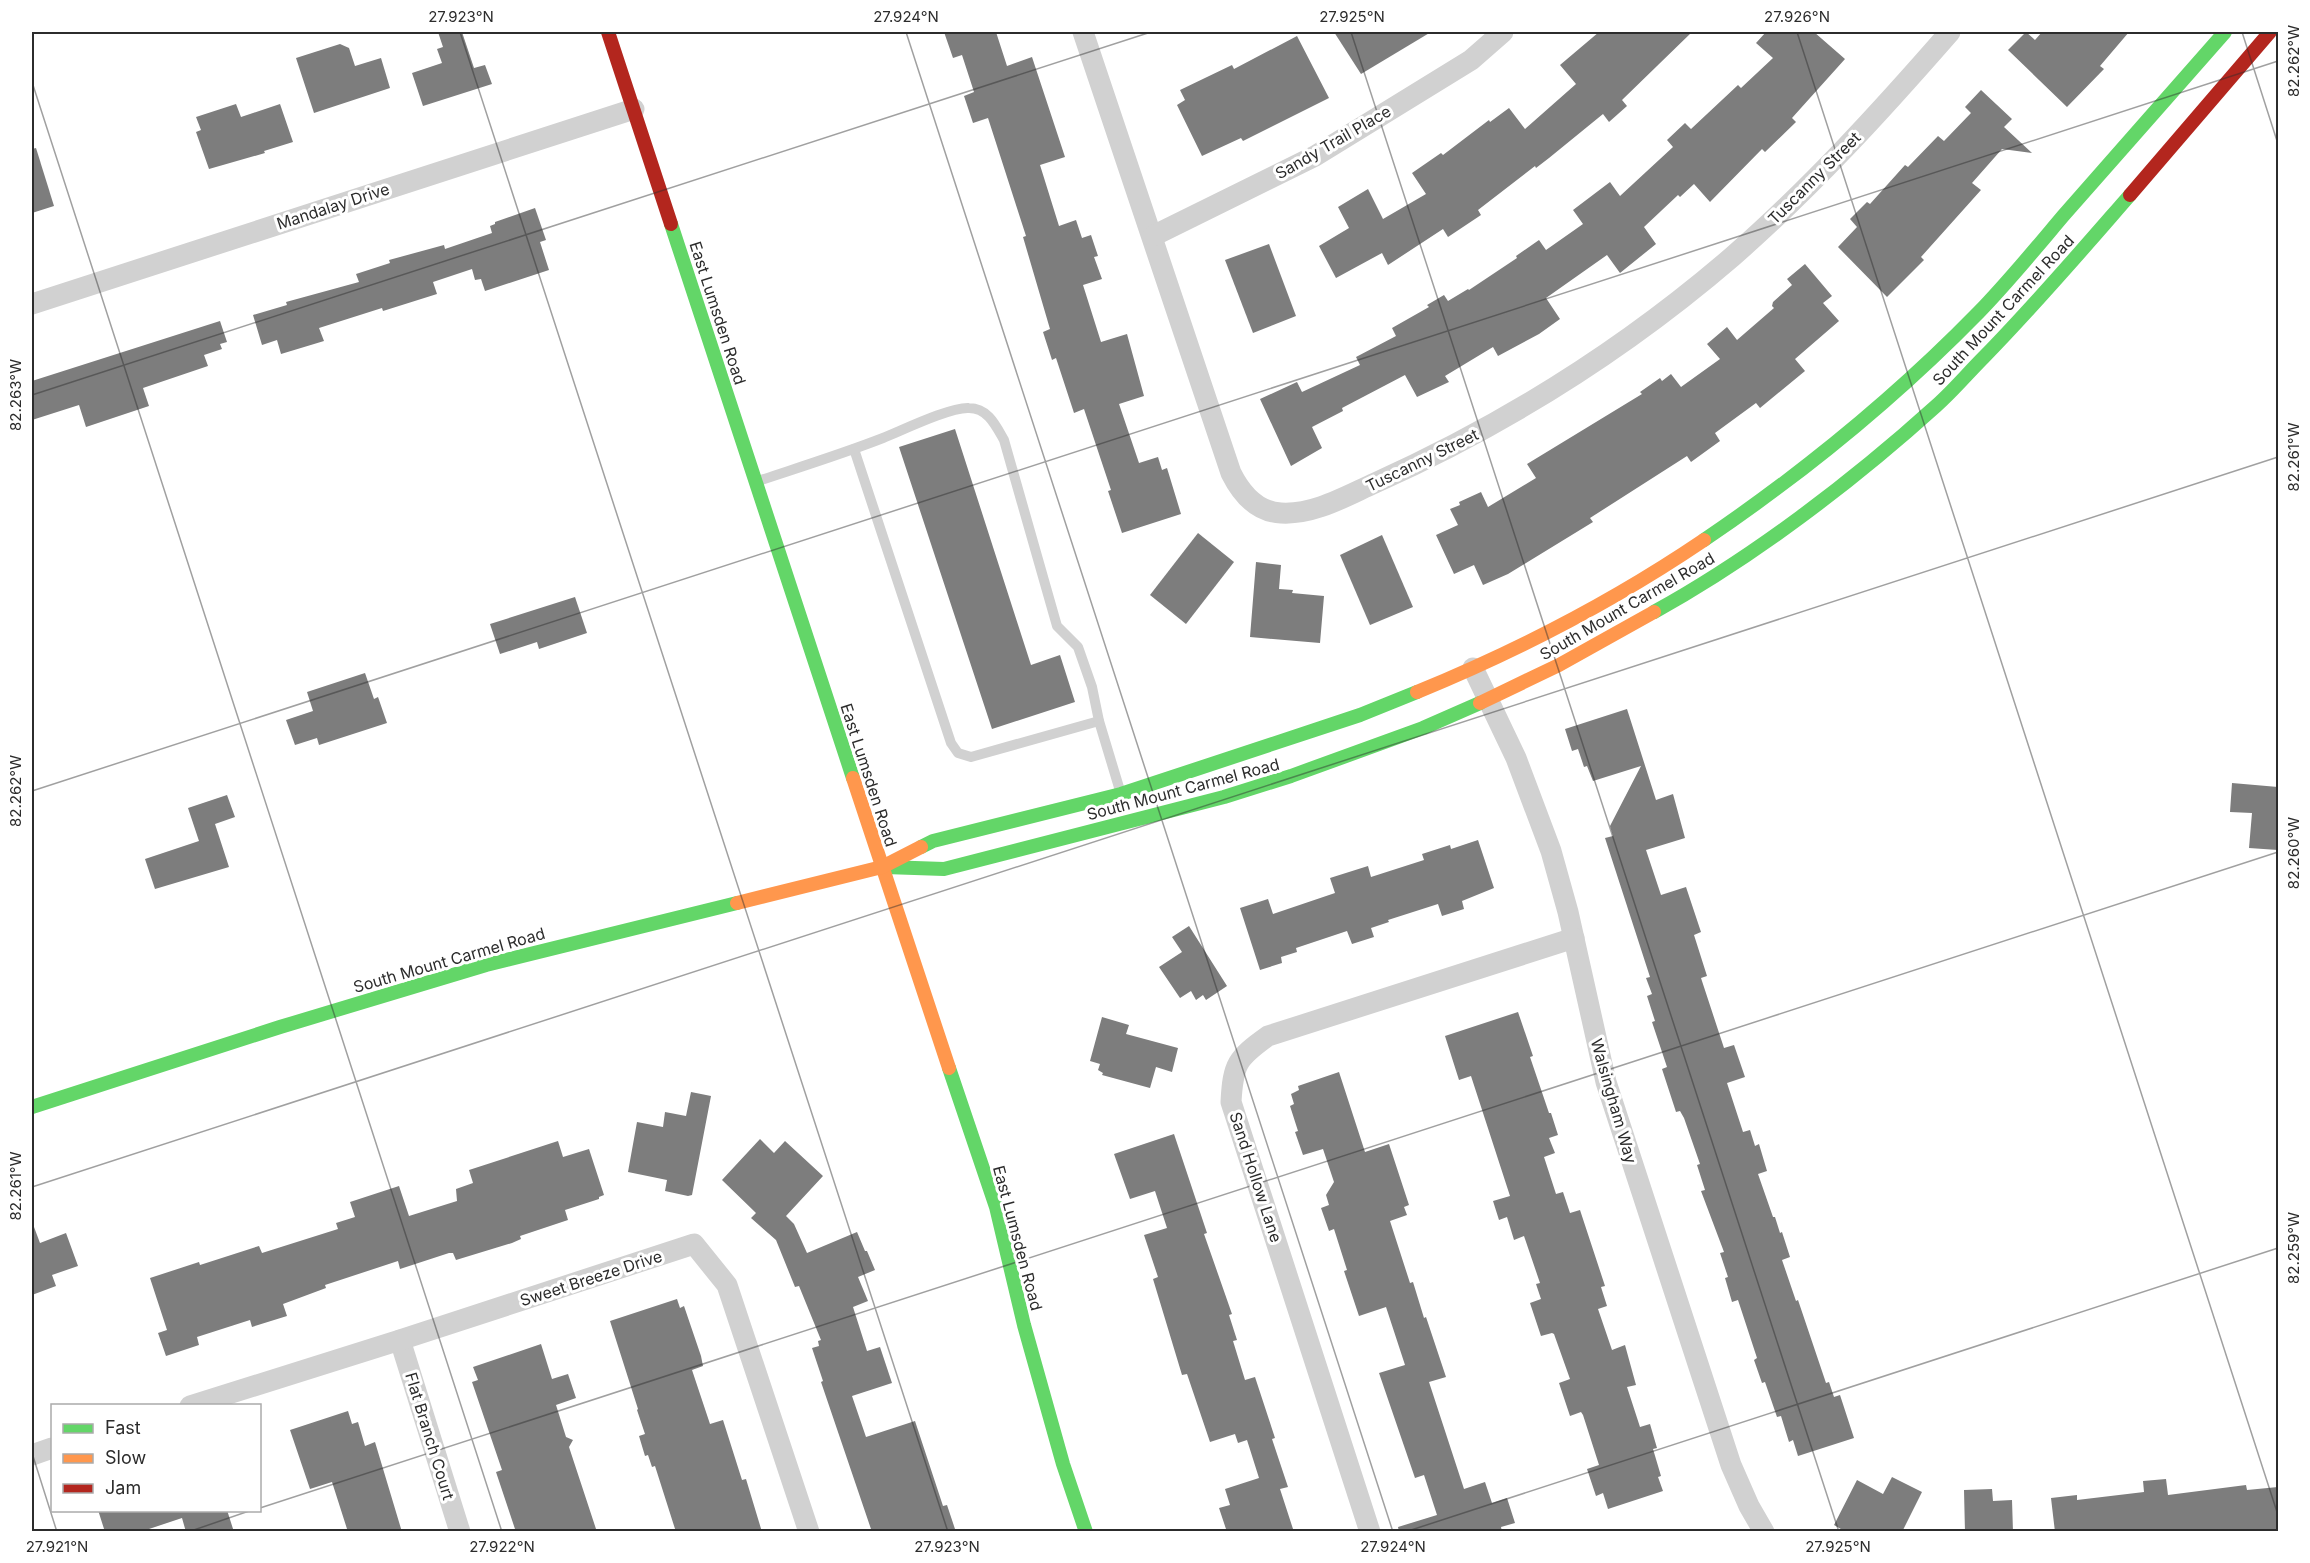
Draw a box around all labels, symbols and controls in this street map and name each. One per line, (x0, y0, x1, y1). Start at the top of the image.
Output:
text: 27.923°N (428, 7, 494, 26)
text: 27.924°N (873, 7, 939, 26)
text: 27.925°N (1319, 7, 1385, 26)
text: 27.926°N (1764, 7, 1830, 26)
text: 82.262°W (2284, 25, 2303, 97)
street label: Sandy Trail Place (1272, 101, 1394, 183)
street label: Tuscanny Street (1764, 128, 1864, 228)
street label: Mandalay Drive (274, 178, 392, 234)
street label: South Mount Carmel Road (1928, 231, 2078, 389)
street label: East Lumsden Road (685, 239, 751, 387)
text: 82.263°W (6, 359, 25, 431)
text: 82.261°W (2284, 422, 2303, 491)
street label: Tuscanny Street (1362, 424, 1482, 496)
street label: South Mount Carmel Road (1536, 548, 1718, 664)
street label: East Lumsden Road (836, 701, 902, 849)
street label: South Mount Carmel Road (1085, 754, 1281, 824)
text: 82.262°W (6, 755, 25, 827)
text: 82.260°W (2284, 817, 2303, 889)
street label: South Mount Carmel Road (351, 923, 547, 997)
street label: Walsingham Way (1587, 1036, 1641, 1166)
street label: Sand Hollow Lane (1225, 1109, 1287, 1245)
text: 82.261°W (6, 1151, 25, 1220)
street label: East Lumsden Road (989, 1163, 1047, 1313)
text: 82.259°W (2284, 1212, 2303, 1284)
street label: Sweet Breeze Drive (517, 1246, 665, 1310)
street label: Flat Branch Court (401, 1370, 459, 1502)
legend (51, 1404, 261, 1512)
text: Fast (105, 1417, 141, 1438)
text: Slow (105, 1447, 146, 1468)
text: Jam (105, 1477, 141, 1498)
text: 27.921°N (26, 1537, 88, 1556)
text: 27.922°N (469, 1537, 535, 1556)
text: 27.923°N (914, 1537, 980, 1556)
text: 27.924°N (1360, 1537, 1426, 1556)
text: 27.925°N (1805, 1537, 1871, 1556)

